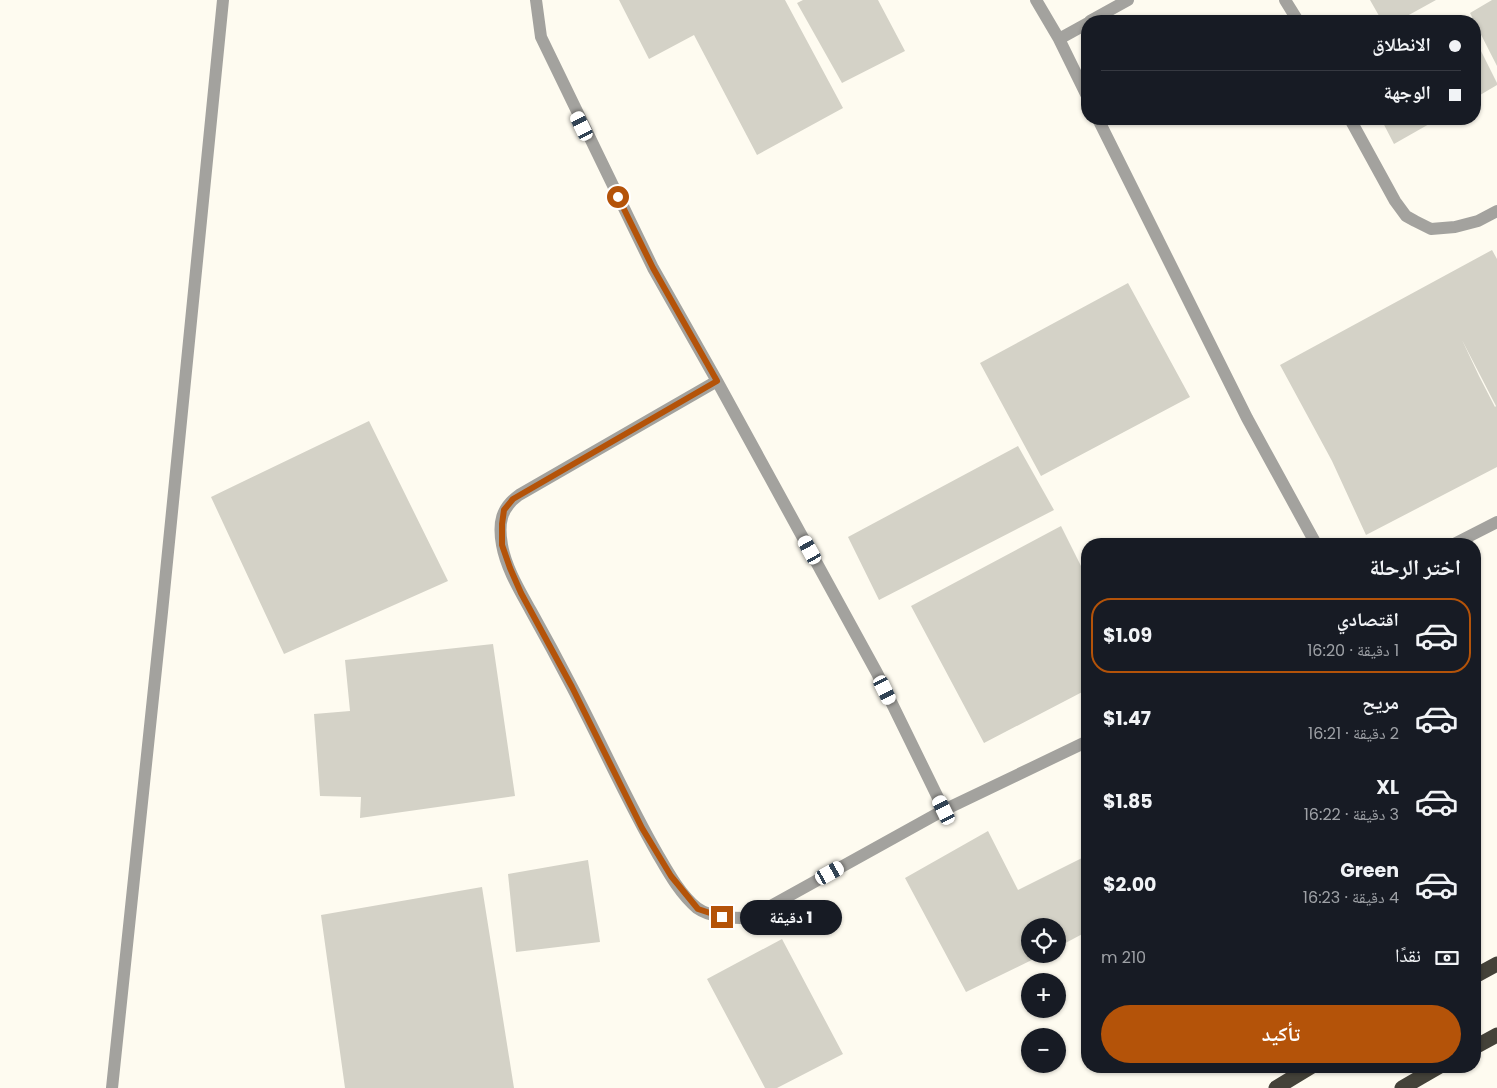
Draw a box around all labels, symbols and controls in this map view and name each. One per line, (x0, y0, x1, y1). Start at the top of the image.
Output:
text: الانطلاق (1372, 31, 1431, 58)
text: الوجهة (1383, 79, 1431, 106)
car (568, 109, 595, 143)
route start (607, 186, 629, 208)
car (796, 533, 823, 567)
text: اختر الرحلة (1370, 552, 1461, 583)
text: اقتصادي (1337, 606, 1399, 633)
icon: car (1414, 613, 1459, 658)
text: $1.09 (1103, 622, 1152, 649)
text: 1 دقيقة · 16:20 (1307, 639, 1399, 662)
car (871, 673, 898, 707)
text: مريح (1362, 689, 1399, 716)
icon: car (1414, 696, 1459, 741)
text: $1.47 (1103, 705, 1151, 732)
text: 2 دقيقة · 16:21 (1308, 722, 1399, 745)
text: XL (1376, 774, 1399, 801)
icon: car (1414, 779, 1459, 824)
text: $1.85 (1103, 788, 1153, 815)
car (930, 793, 957, 827)
text: 3 دقيقة · 16:22 (1304, 803, 1399, 826)
text: Green (1340, 857, 1399, 884)
car (813, 859, 846, 887)
icon: car (1414, 862, 1459, 907)
text: $2.00 (1103, 871, 1157, 898)
text: 4 دقيقة · 16:23 (1303, 886, 1399, 909)
callout: 1 دقيقة (740, 900, 842, 934)
route end (711, 906, 733, 928)
text: 1 دقيقة (769, 906, 813, 929)
map controls (1021, 918, 1066, 1073)
button: locate (1021, 918, 1066, 963)
text: نقدًا (1395, 942, 1421, 969)
icon: cash (1433, 944, 1461, 972)
text: 210 m (1101, 946, 1146, 969)
button: + (1021, 973, 1066, 1018)
button: تأكيد (1101, 1005, 1461, 1063)
button: − (1021, 1028, 1066, 1073)

